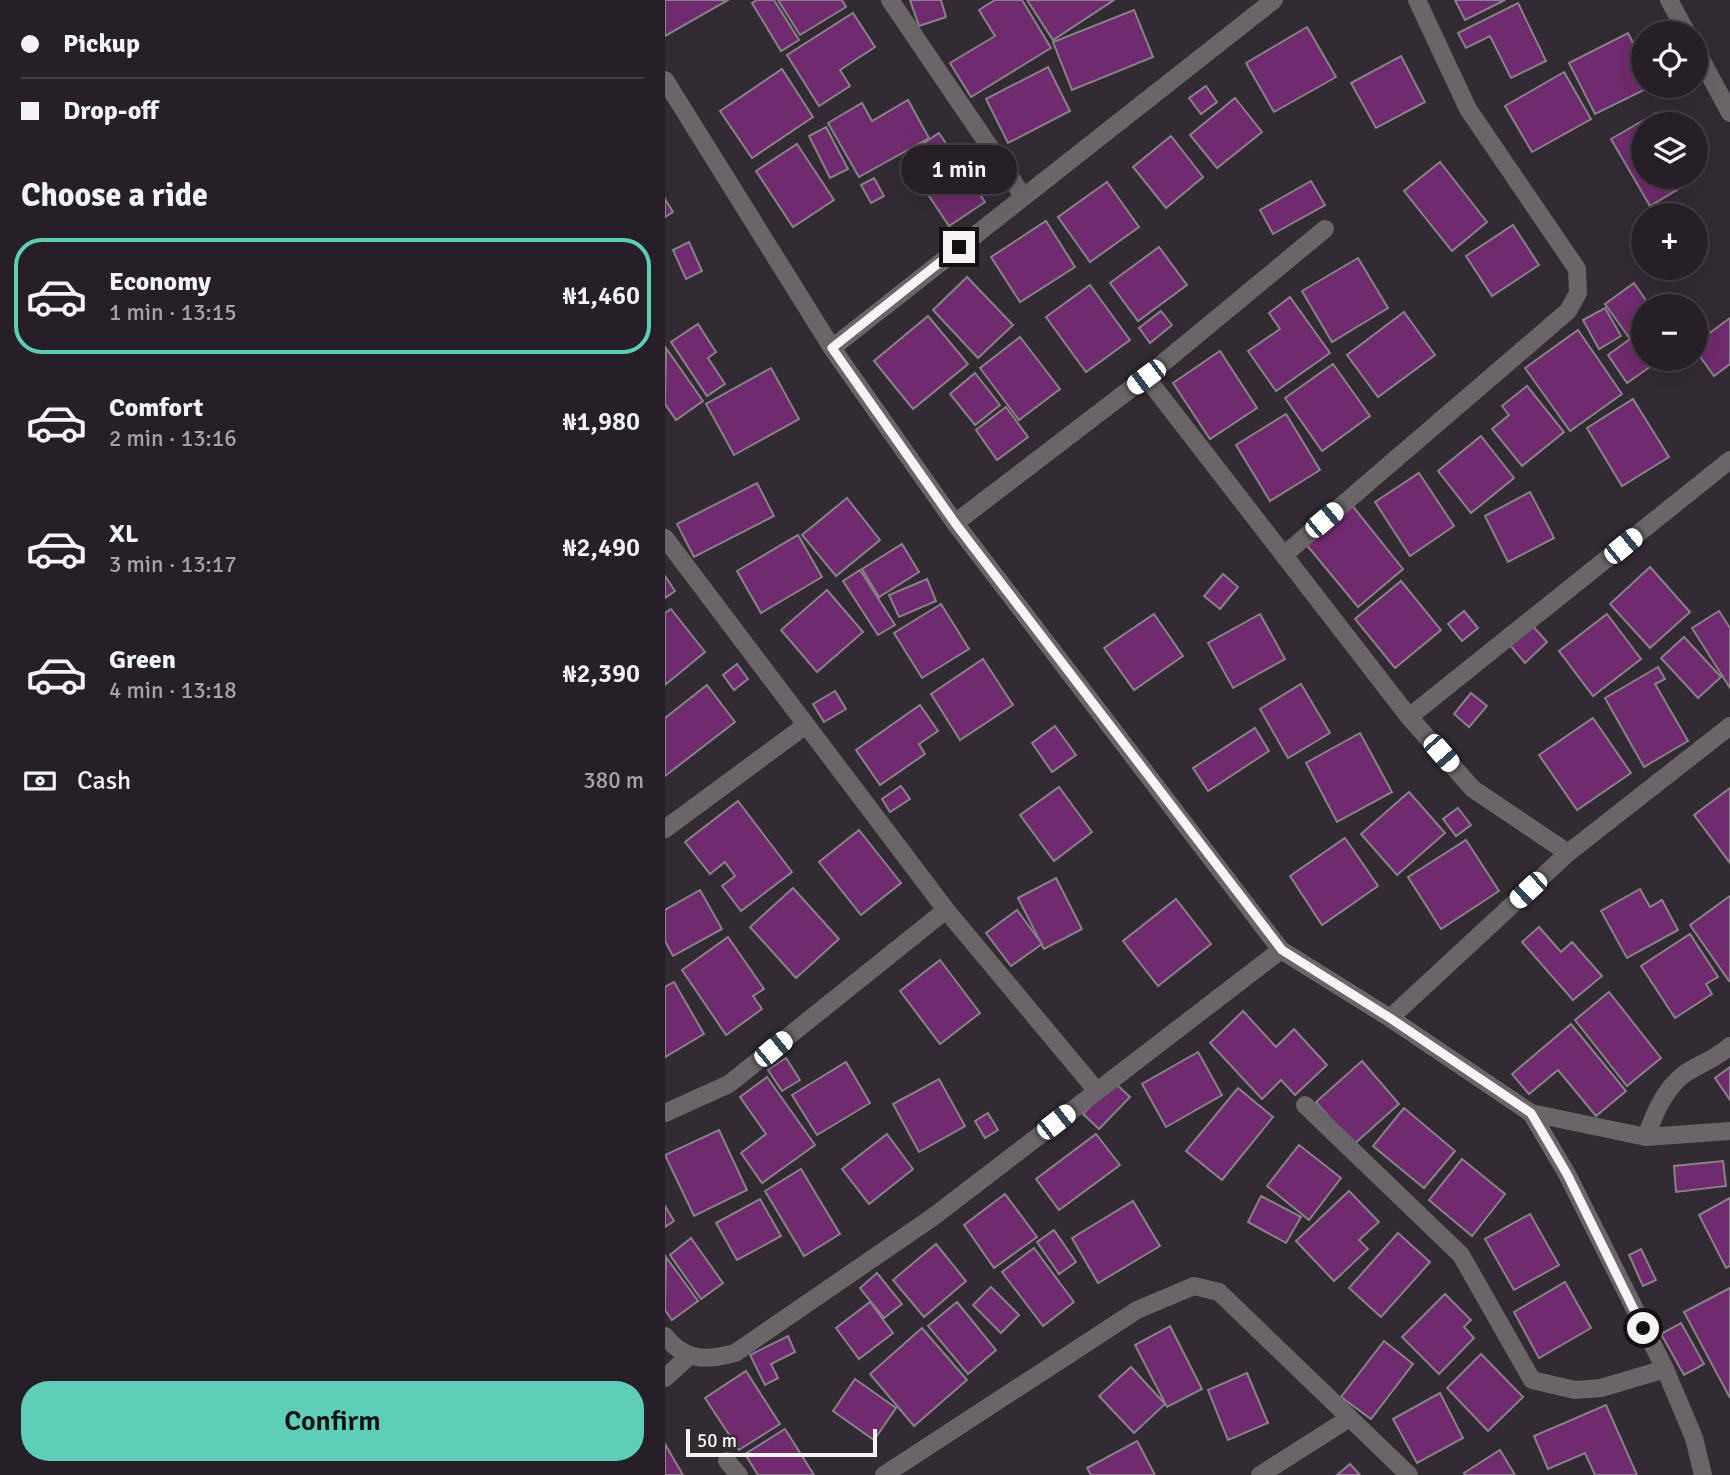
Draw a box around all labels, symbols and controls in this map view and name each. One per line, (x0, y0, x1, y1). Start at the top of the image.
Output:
map controls (1631, 21, 1708, 371)
button: locate (1631, 21, 1708, 98)
text: Pickup (63, 28, 140, 60)
text: Drop-off (63, 95, 159, 127)
button: layers (1631, 112, 1708, 189)
callout: 1 min (901, 146, 1017, 194)
text: 1 min (931, 155, 987, 184)
text: Choose a ride (21, 176, 208, 215)
button: + (1631, 203, 1708, 280)
route end (943, 231, 975, 263)
icon: car (25, 265, 88, 328)
text: Economy (109, 266, 211, 298)
text: ₦1,460 (562, 280, 640, 312)
button: − (1631, 294, 1708, 371)
text: 1 min · 13:15 (109, 298, 237, 327)
car (1123, 356, 1170, 398)
icon: car (25, 391, 88, 454)
text: Comfort (109, 392, 203, 424)
text: ₦1,980 (562, 406, 640, 438)
text: 2 min · 13:16 (109, 424, 237, 453)
car (1302, 498, 1347, 542)
icon: car (25, 517, 88, 580)
text: XL (109, 518, 139, 550)
car (1601, 525, 1646, 567)
text: ₦2,490 (562, 532, 640, 564)
text: 3 min · 13:17 (109, 550, 237, 579)
icon: car (25, 643, 88, 706)
text: Green (109, 644, 176, 676)
text: ₦2,390 (562, 658, 640, 690)
text: 4 min · 13:18 (109, 676, 237, 705)
car (1420, 730, 1463, 776)
icon: cash (21, 762, 59, 800)
text: Cash (77, 765, 131, 797)
text: 380 m (583, 766, 644, 795)
car (1506, 868, 1551, 912)
car (751, 1028, 796, 1070)
car (1033, 1101, 1080, 1143)
route start (1627, 1312, 1659, 1344)
button: Confirm (21, 1381, 644, 1461)
scale bar (686, 1426, 877, 1458)
text: 50 m (697, 1429, 737, 1453)

